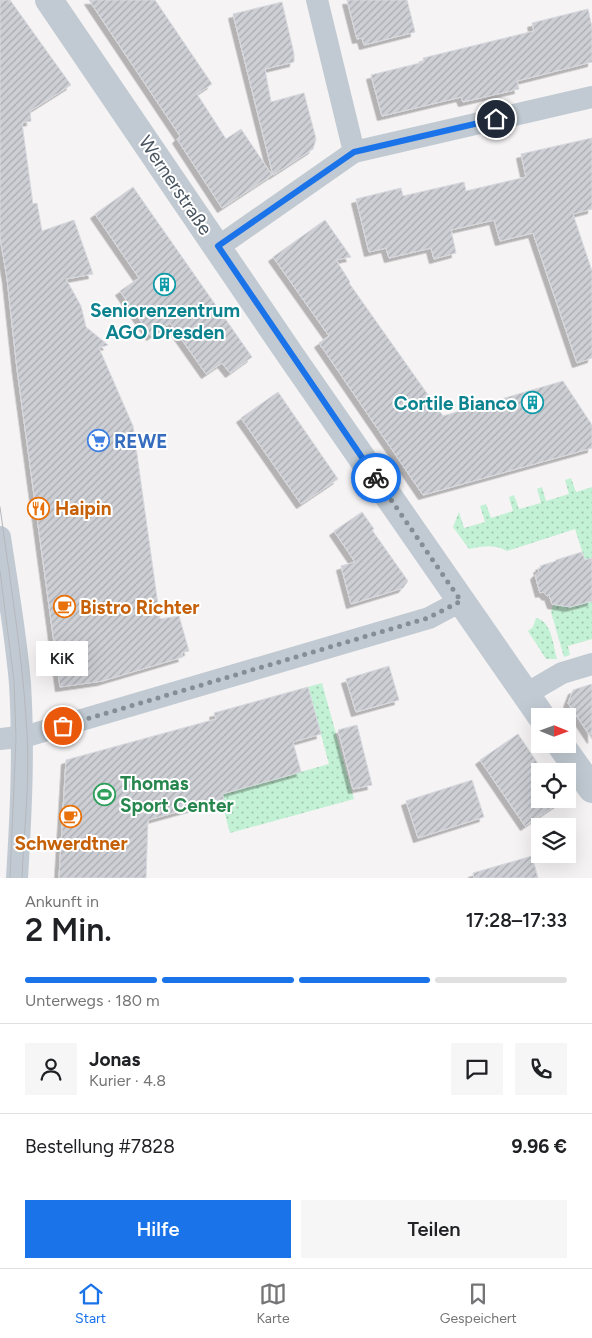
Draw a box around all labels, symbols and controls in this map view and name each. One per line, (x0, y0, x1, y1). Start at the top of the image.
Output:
pin (475, 98, 517, 140)
icon: home (482, 105, 510, 133)
street label: Wernerstraße (134, 131, 217, 239)
building icon: Seniorenzentrum AGO Dresden (153, 272, 177, 296)
place label: Seniorenzentrum AGO Dresden (90, 299, 240, 344)
building icon: Cortile Bianco (521, 391, 545, 415)
place label: Cortile Bianco (394, 392, 517, 415)
supermarket icon: REWE (86, 429, 110, 453)
place label: REWE (114, 430, 167, 453)
courier (351, 453, 401, 503)
icon: bike (362, 464, 390, 492)
restaurant icon: Haipin (27, 496, 51, 520)
place label: Haipin (55, 497, 112, 520)
cafe icon: Bistro Richter (52, 595, 76, 619)
place label: Bistro Richter (80, 596, 200, 619)
callout: KiK (37, 641, 89, 676)
text: KiK (50, 649, 74, 668)
pin (42, 705, 84, 747)
north arrow (531, 708, 576, 752)
map controls (531, 708, 576, 863)
icon: bag (49, 712, 77, 740)
button: locate (531, 763, 576, 808)
place label: Thomas Sport Center (120, 772, 234, 817)
sports icon: Thomas Sport Center (92, 782, 116, 806)
cafe icon: Schwerdtner (59, 805, 83, 829)
button: layers (531, 818, 576, 863)
place label: Schwerdtner (14, 832, 128, 855)
text: Ankunft in (25, 892, 99, 911)
text: 17:28–17:33 (466, 909, 567, 932)
text: 2 Min. (25, 911, 112, 949)
text: Unterwegs · 180 m (25, 991, 160, 1010)
button: person (25, 1043, 77, 1095)
button: chat (451, 1043, 503, 1095)
button: phone (515, 1043, 567, 1095)
text: Jonas (89, 1048, 140, 1071)
text: Kurier · 4.8 (89, 1071, 166, 1090)
text: Bestellung #7828 (25, 1135, 175, 1158)
text: 9.96 € (512, 1135, 567, 1158)
button: Hilfe (25, 1200, 291, 1258)
button: Teilen (301, 1200, 567, 1258)
tab: Start (75, 1280, 106, 1327)
tab: Karte (256, 1280, 290, 1327)
tab: Gespeichert (440, 1280, 517, 1327)

